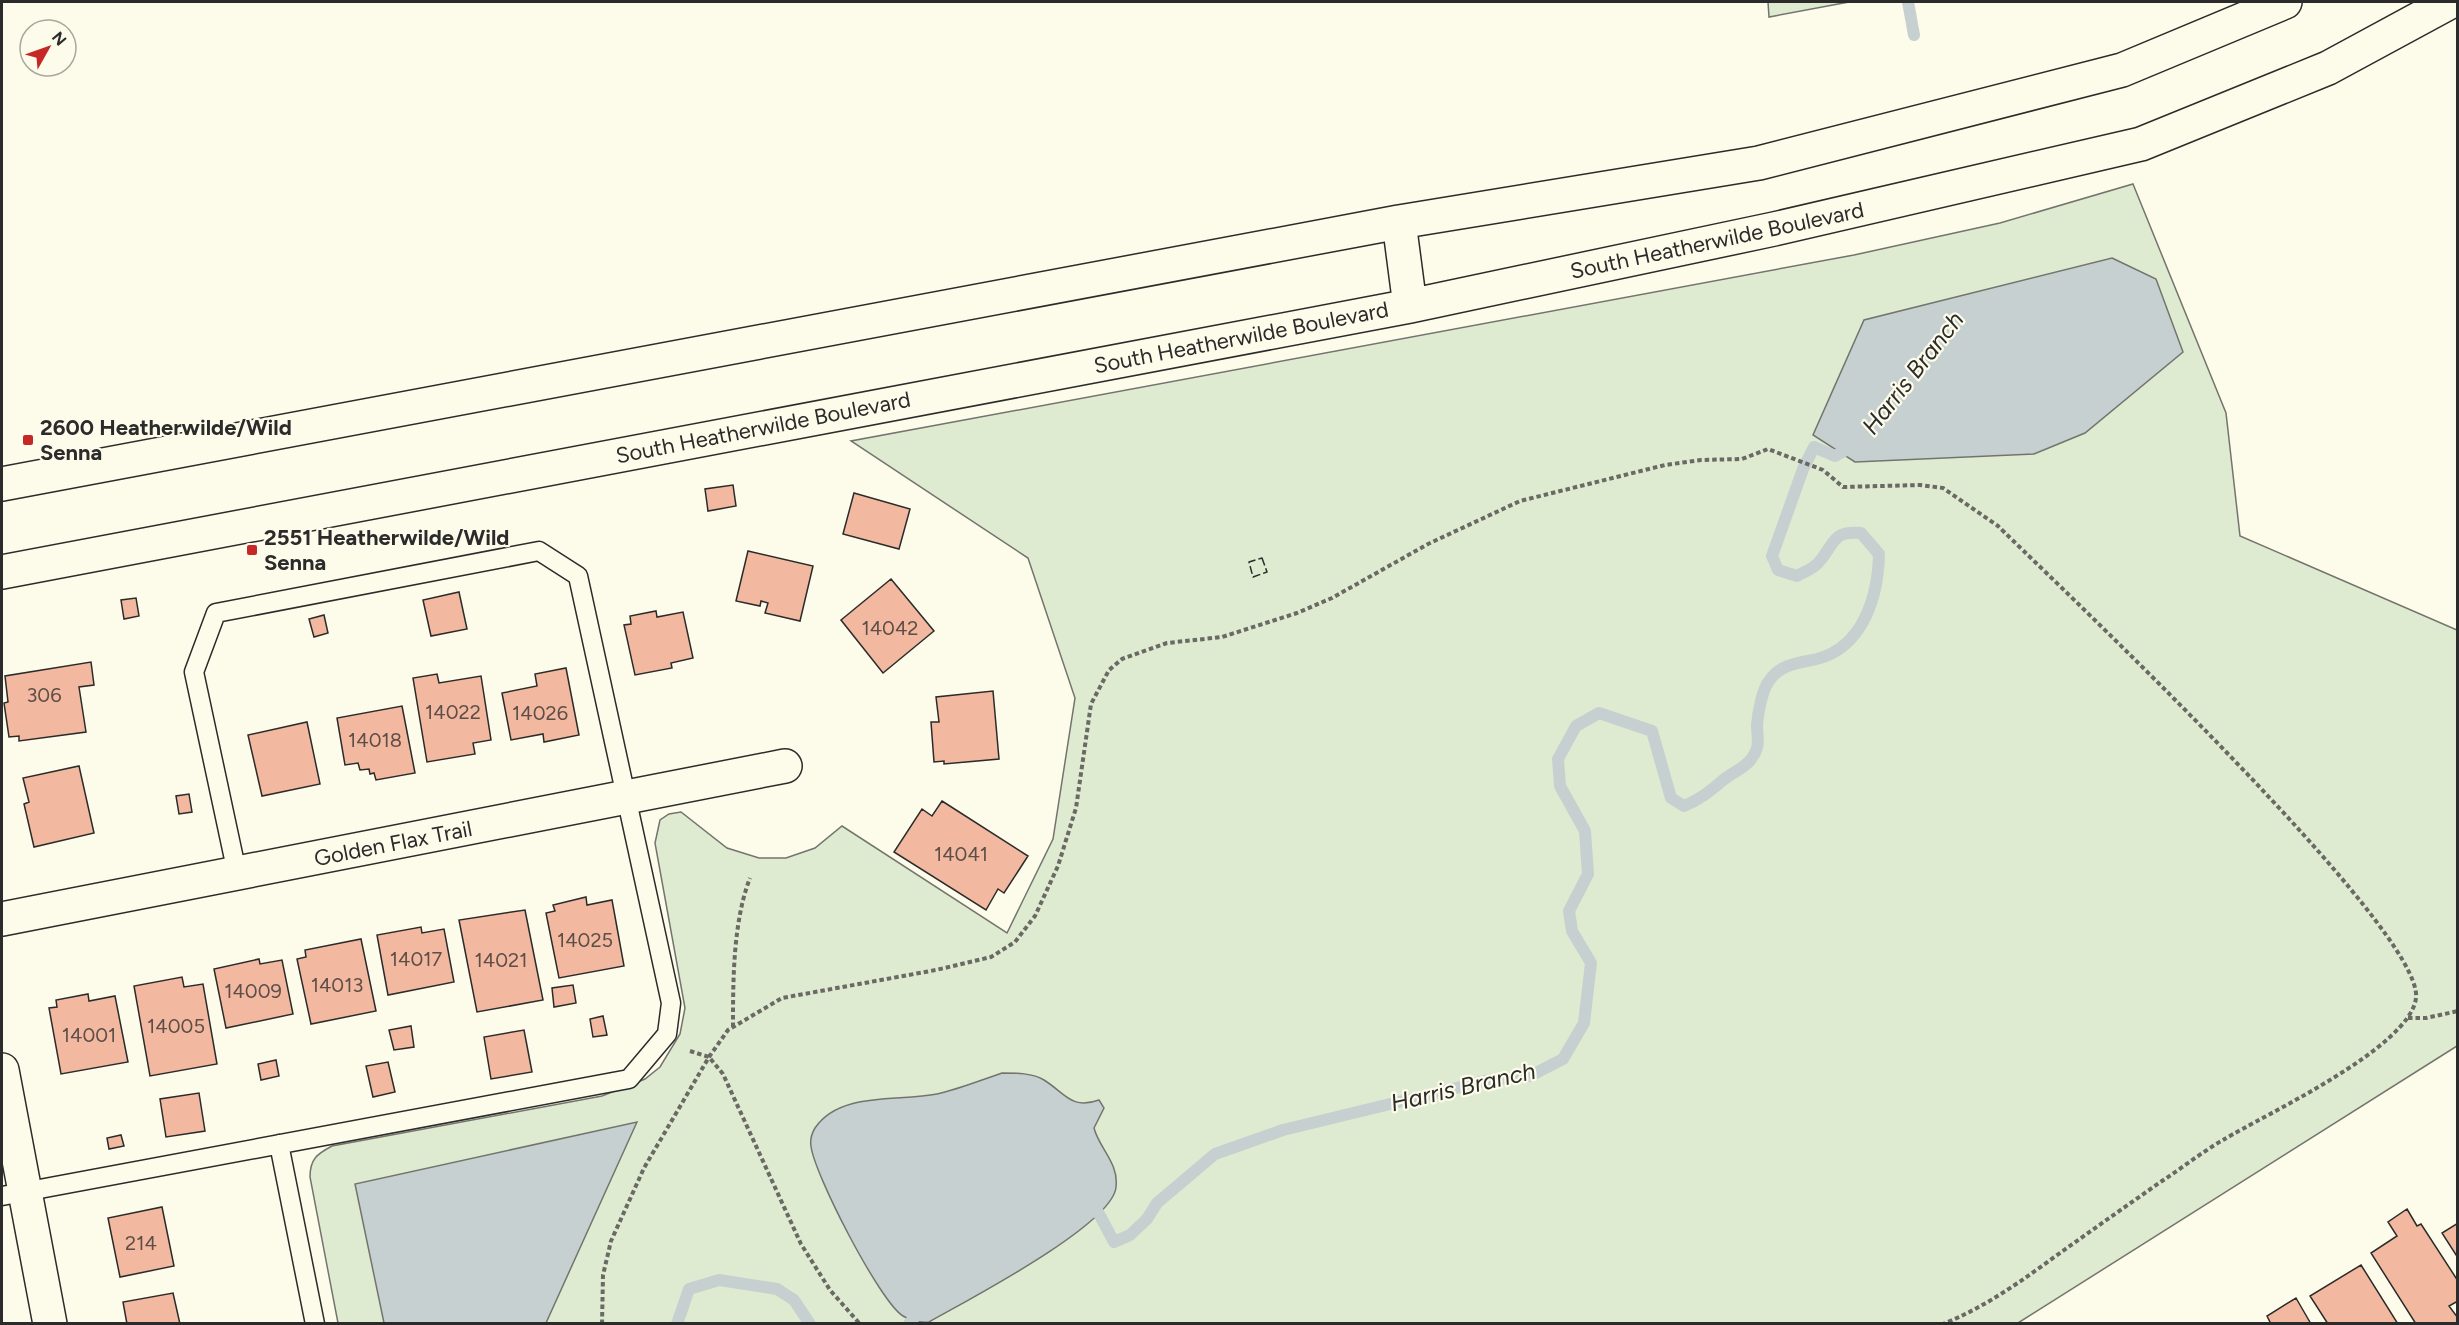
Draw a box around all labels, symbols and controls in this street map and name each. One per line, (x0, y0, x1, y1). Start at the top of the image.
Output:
north arrow (18, 18, 78, 78)
text: N (48, 28, 70, 50)
street label: South Heatherwilde Boulevard (1568, 196, 1866, 285)
street label: South Heatherwilde Boulevard (1091, 296, 1391, 379)
water label: Harris Branch (1856, 305, 1970, 440)
street label: South Heatherwilde Boulevard (613, 386, 913, 469)
place label: 2600 Heatherwilde/Wild Senna (40, 414, 292, 466)
marker: 2600 Heatherwilde/Wild Senna (21, 433, 35, 447)
place label: 2551 Heatherwilde/Wild Senna (264, 524, 509, 576)
marker: 2551 Heatherwilde/Wild Senna (245, 543, 259, 557)
house number: 14042 (861, 616, 919, 640)
house number: 306 (26, 683, 62, 707)
house number: 14022 (425, 700, 481, 724)
house number: 14026 (512, 701, 568, 725)
house number: 14018 (348, 728, 402, 752)
street label: Golden Flax Trail (312, 815, 474, 872)
house number: 14041 (934, 842, 988, 866)
house number: 14025 (557, 928, 613, 952)
house number: 14017 (390, 947, 443, 971)
house number: 14021 (475, 948, 527, 972)
house number: 14013 (311, 973, 363, 997)
house number: 14009 (224, 979, 282, 1003)
house number: 14005 (147, 1014, 205, 1038)
house number: 14001 (62, 1023, 116, 1047)
water label: Harris Branch (1388, 1056, 1538, 1117)
house number: 214 (125, 1231, 157, 1255)

